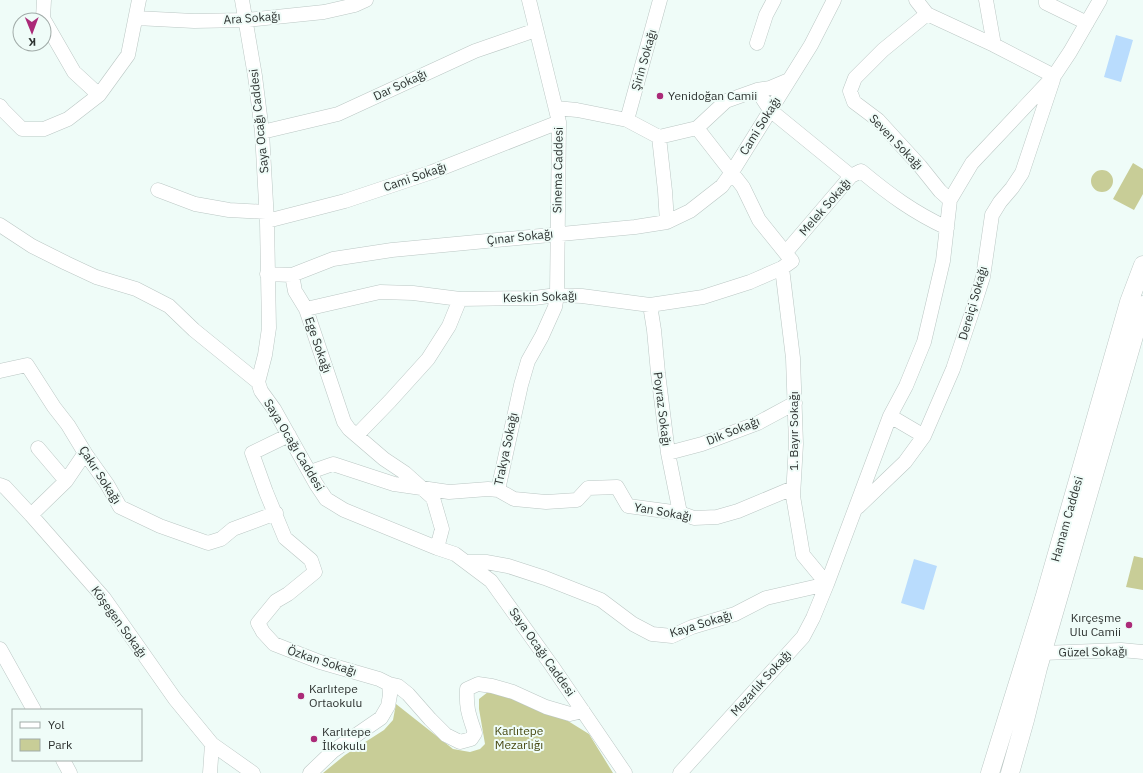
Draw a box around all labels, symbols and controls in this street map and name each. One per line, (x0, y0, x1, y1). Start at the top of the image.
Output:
street label: Ara Sokağı (223, 8, 281, 27)
north arrow (12, 12, 52, 52)
street label: Şirin Sokağı (628, 28, 659, 92)
text: K (28, 35, 36, 49)
street label: Dar Sokağı (371, 66, 429, 103)
street label: Saya Ocağı Caddesi (246, 68, 271, 174)
place label: Yenidoğan Camii (668, 88, 757, 103)
marker: Yenidoğan Camii (655, 91, 665, 101)
street label: Cami Sokağı (736, 94, 783, 158)
street label: Seven Sokağı (866, 111, 927, 172)
street label: Sinema Caddesi (549, 127, 566, 213)
street label: Cami Sokağı (381, 159, 448, 194)
street label: Melek Sokağı (796, 175, 854, 238)
street label: Çınar Sokağı (486, 226, 554, 247)
street label: Dereiçi Sokağı (955, 264, 990, 342)
street label: Keskin Sokağı (503, 288, 577, 305)
street label: Ege Sokağı (302, 315, 335, 375)
street label: Poyraz Sokağı (651, 371, 674, 447)
street label: 1. Bayır Sokağı (786, 391, 801, 471)
street label: Saya Ocağı Caddesi (261, 396, 328, 493)
street label: Trakya Sokağı (490, 411, 521, 487)
street label: Dik Sokağı (704, 413, 762, 448)
street label: Çakır Sokağı (76, 443, 125, 507)
street label: Hamam Caddesi (1047, 474, 1086, 563)
street label: Yan Sokağı (633, 499, 693, 524)
street label: Köşegen Sokağı (88, 583, 150, 660)
street label: Saya Ocağı Caddesi (506, 605, 579, 699)
street label: Kaya Sokağı (668, 607, 734, 640)
place label: Kırçeşme Ulu Camii (1070, 610, 1121, 639)
marker: Kırçeşme Ulu Camii (1124, 620, 1134, 630)
street label: Özkan Sokağı (286, 642, 359, 679)
street label: Güzel Sokağı (1058, 643, 1128, 660)
street label: Mezarlık Sokağı (727, 647, 794, 719)
place label: Karlıtepe Ortaokulu (309, 681, 362, 710)
marker: Karlıtepe Ortaokulu (296, 691, 306, 701)
legend (12, 709, 142, 761)
text: Yol (48, 717, 65, 732)
park label: Karlıtepe Mezarlığı (495, 723, 544, 752)
place label: Karlıtepe İlkokulu (322, 724, 371, 753)
marker: Karlıtepe İlkokulu (309, 734, 319, 744)
text: Park (48, 737, 73, 752)

